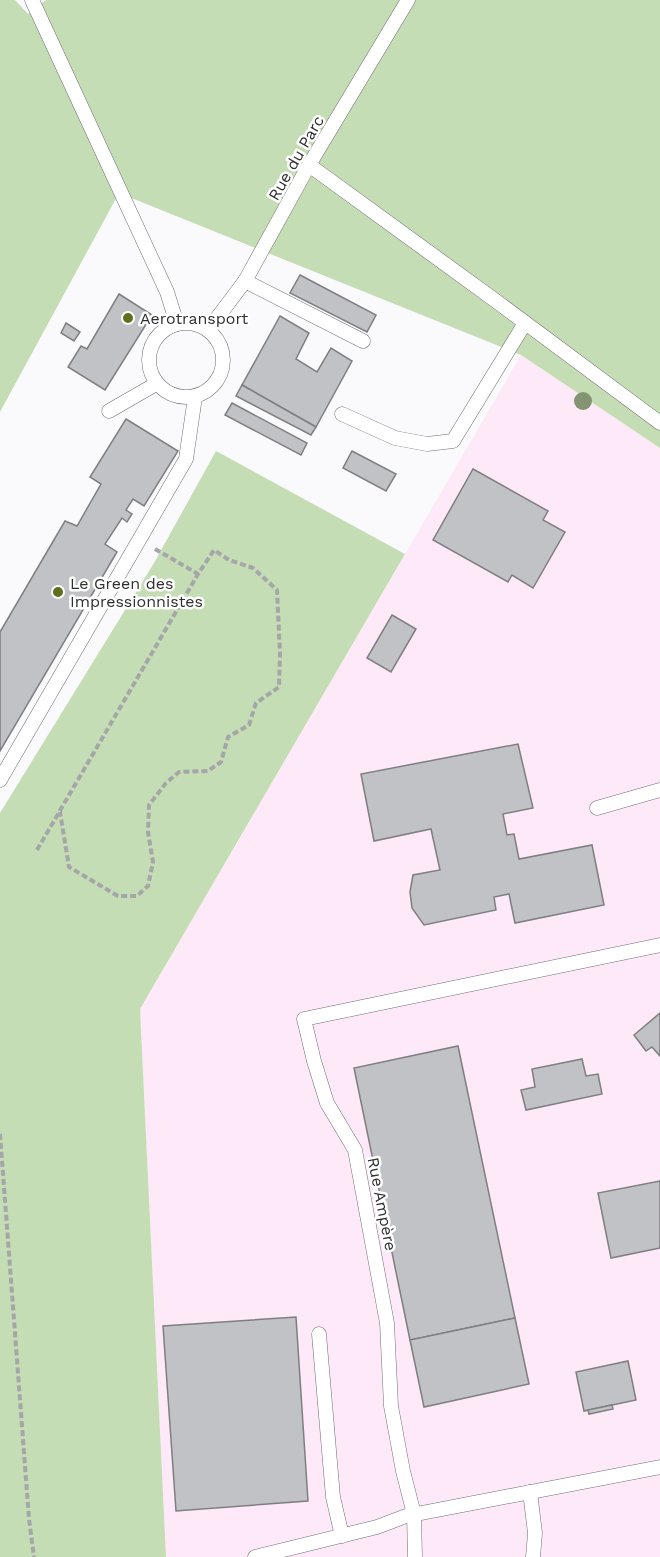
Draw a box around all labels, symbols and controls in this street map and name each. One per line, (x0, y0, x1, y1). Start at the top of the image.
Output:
street label: Rue du Parc (264, 112, 328, 204)
place label: Aerotransport (140, 309, 248, 328)
marker: Aerotransport (121, 311, 135, 325)
place label: Le Green des Impressionnistes (70, 574, 203, 611)
marker: Le Green des Impressionnistes (51, 585, 65, 599)
street label: Rue Ampère (364, 1156, 400, 1252)

